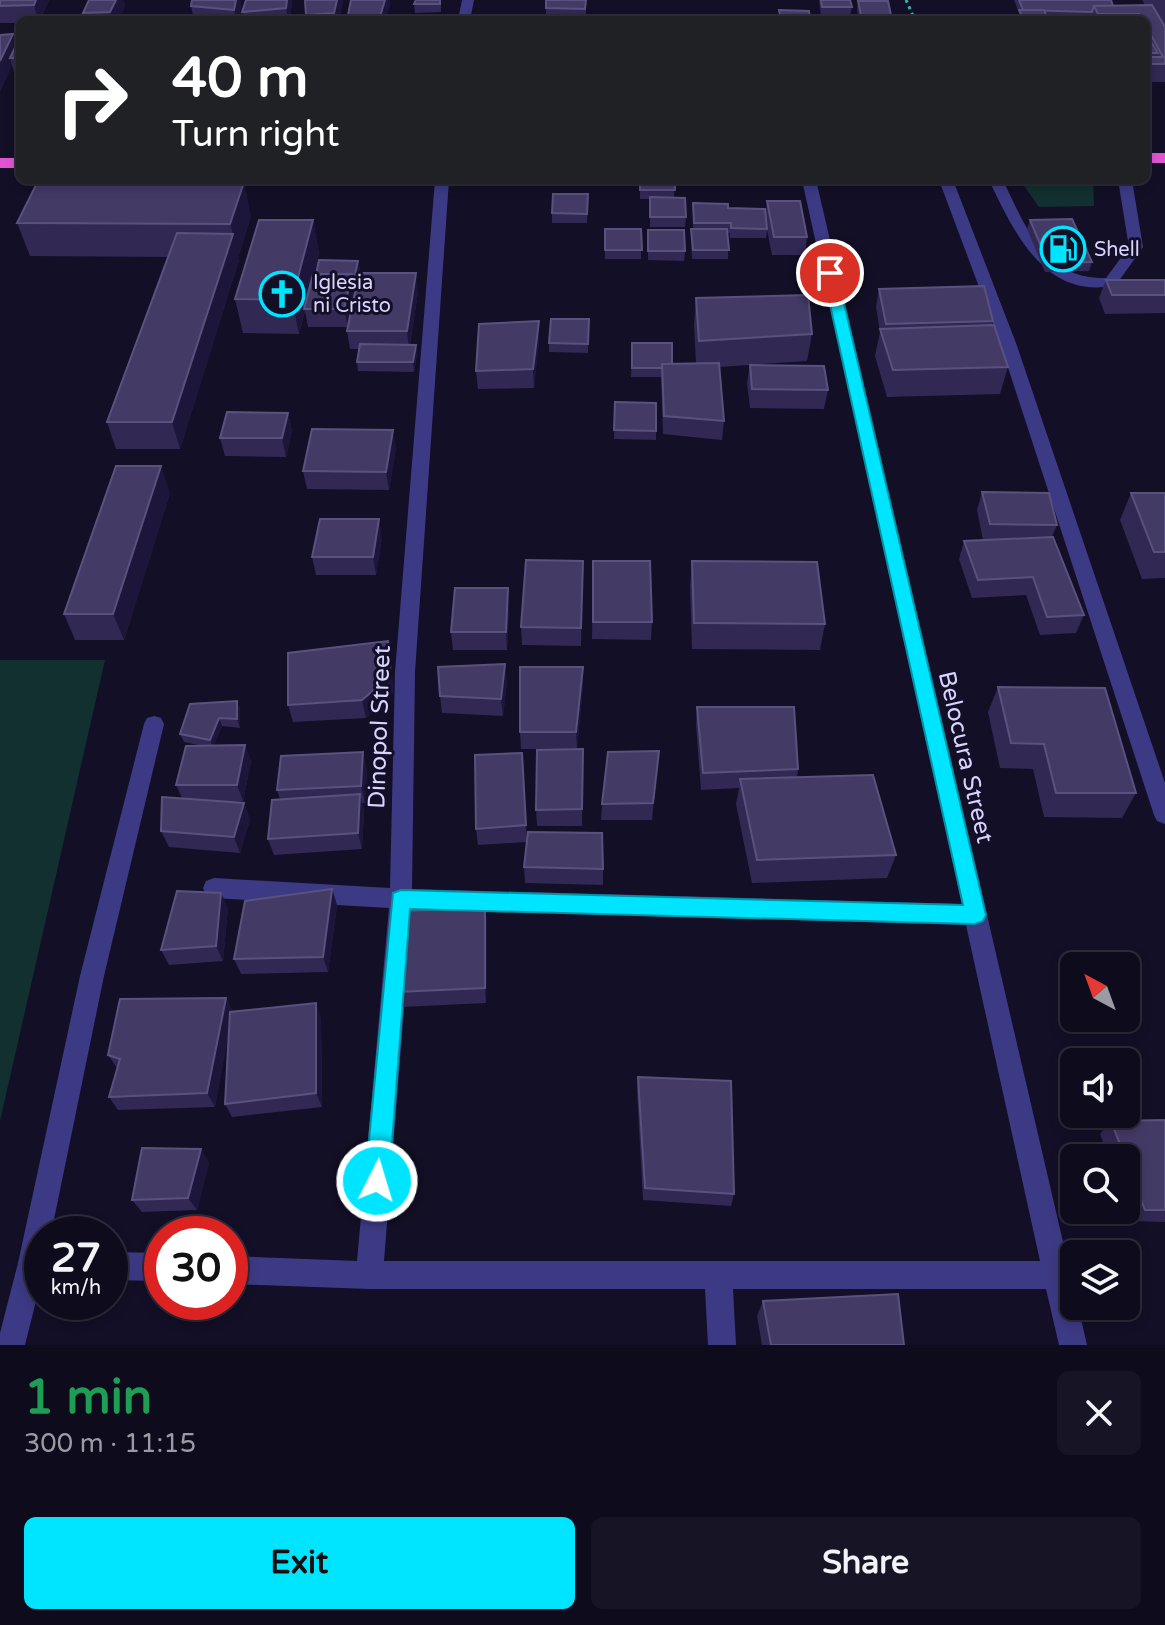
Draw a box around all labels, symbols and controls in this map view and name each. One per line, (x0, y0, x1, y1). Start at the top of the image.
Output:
text: 40 m (172, 45, 308, 112)
icon: right (40, 48, 144, 152)
text: Turn right (172, 113, 339, 156)
fuel station icon: Shell (1039, 225, 1087, 273)
place label: Shell (1094, 238, 1140, 262)
pin (796, 239, 864, 307)
icon: arrive (808, 251, 852, 295)
church icon: Iglesia ni Cristo (258, 270, 306, 318)
place label: Iglesia ni Cristo (313, 271, 391, 318)
street label: Dinopol Street (362, 645, 397, 809)
street label: Belocura Street (932, 668, 999, 846)
north arrow (1060, 952, 1140, 1032)
map controls (1060, 952, 1140, 1320)
button: sound (1060, 1048, 1140, 1128)
position arrow (335, 1139, 419, 1223)
button: search (1060, 1144, 1140, 1224)
speed limit sign: 30 (144, 1216, 248, 1320)
text: 27 (51, 1234, 101, 1282)
button: layers (1060, 1240, 1140, 1320)
text: km/h (51, 1276, 101, 1300)
text: 1 min (24, 1369, 152, 1427)
button: close (1057, 1371, 1141, 1455)
text: 300 m · 11:15 (24, 1428, 196, 1459)
button: Exit (24, 1517, 575, 1609)
button: Share (591, 1517, 1141, 1609)

